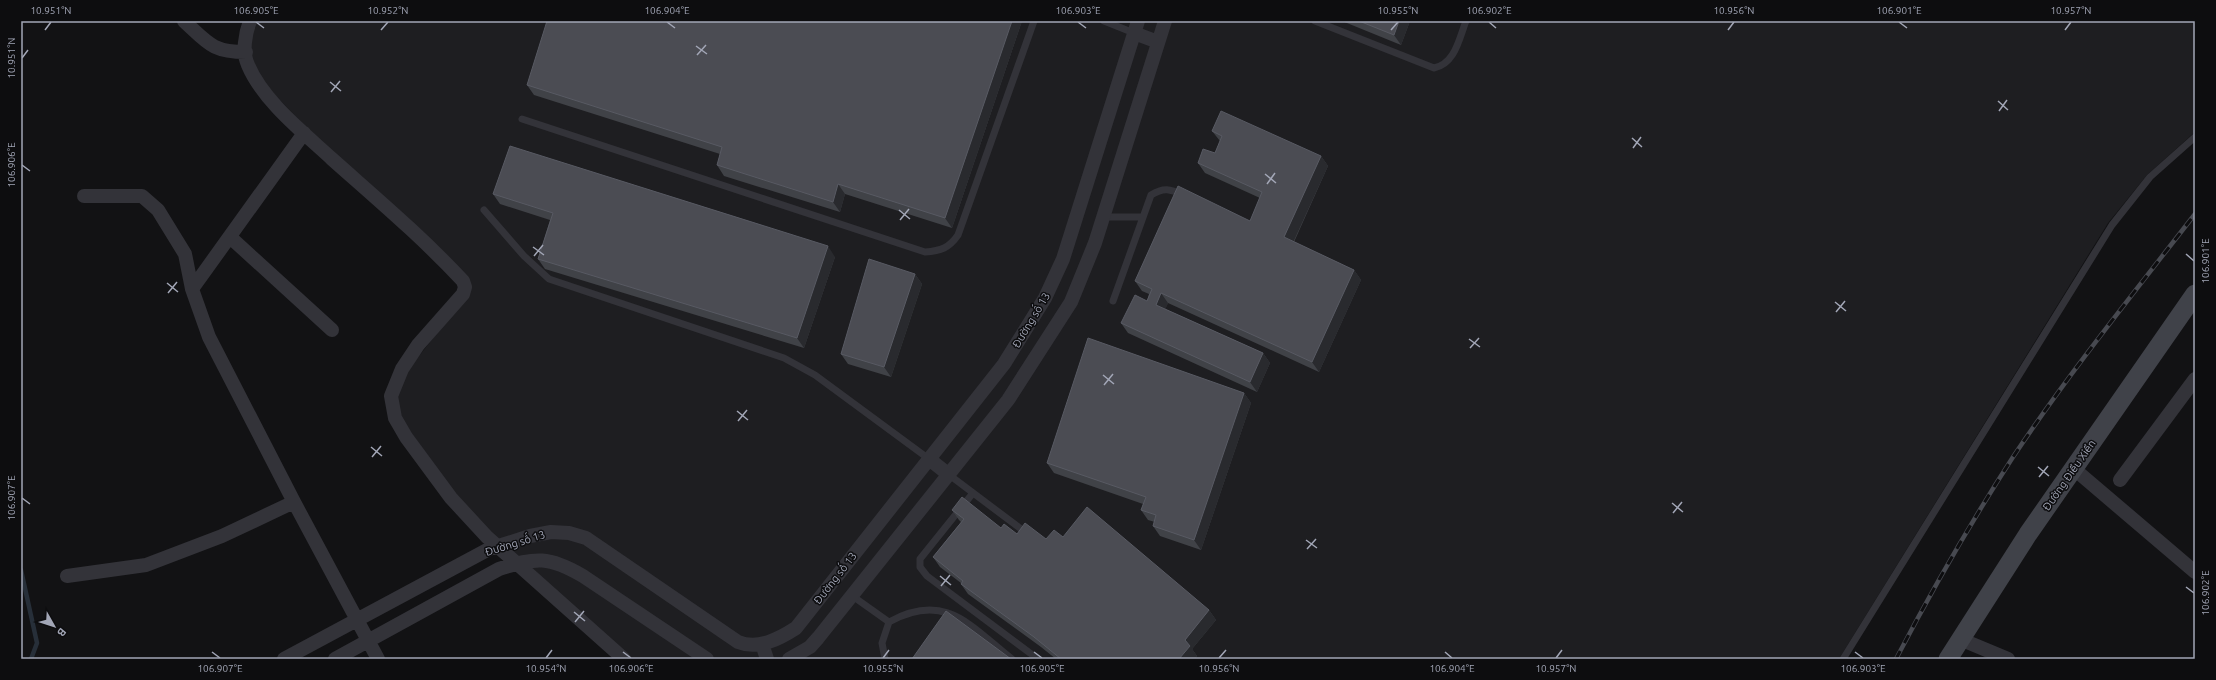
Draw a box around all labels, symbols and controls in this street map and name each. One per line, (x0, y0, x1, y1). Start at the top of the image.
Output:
text: 10.951°N (30, 5, 72, 16)
text: 106.905°E (233, 5, 279, 16)
text: 10.952°N (367, 5, 409, 16)
text: 106.904°E (644, 5, 690, 16)
text: 106.903°E (1055, 5, 1101, 16)
text: 10.955°N (1377, 5, 1419, 16)
text: 106.902°E (1466, 5, 1512, 16)
text: 10.956°N (1713, 5, 1755, 16)
text: 106.901°E (1876, 5, 1922, 16)
text: 10.957°N (2050, 5, 2092, 16)
text: 10.951°N (6, 37, 17, 79)
text: 106.906°E (6, 142, 17, 188)
text: 106.901°E (2200, 238, 2211, 284)
street label: Đường số 13 (1008, 289, 1052, 350)
street label: Đường Điểu Xiển (2040, 437, 2098, 513)
text: 106.907°E (6, 475, 17, 521)
street label: Đường số 13 (483, 527, 546, 558)
street label: Đường số 13 (810, 549, 859, 606)
text: 106.902°E (2200, 570, 2211, 616)
north arrow (34, 606, 74, 646)
text: B (55, 626, 69, 639)
text: 106.907°E (197, 663, 243, 674)
text: 10.954°N (525, 663, 567, 674)
text: 106.906°E (608, 663, 654, 674)
text: 10.955°N (862, 663, 904, 674)
text: 106.905°E (1019, 663, 1065, 674)
text: 10.956°N (1198, 663, 1240, 674)
text: 106.904°E (1429, 663, 1475, 674)
text: 10.957°N (1535, 663, 1577, 674)
text: 106.903°E (1840, 663, 1886, 674)

